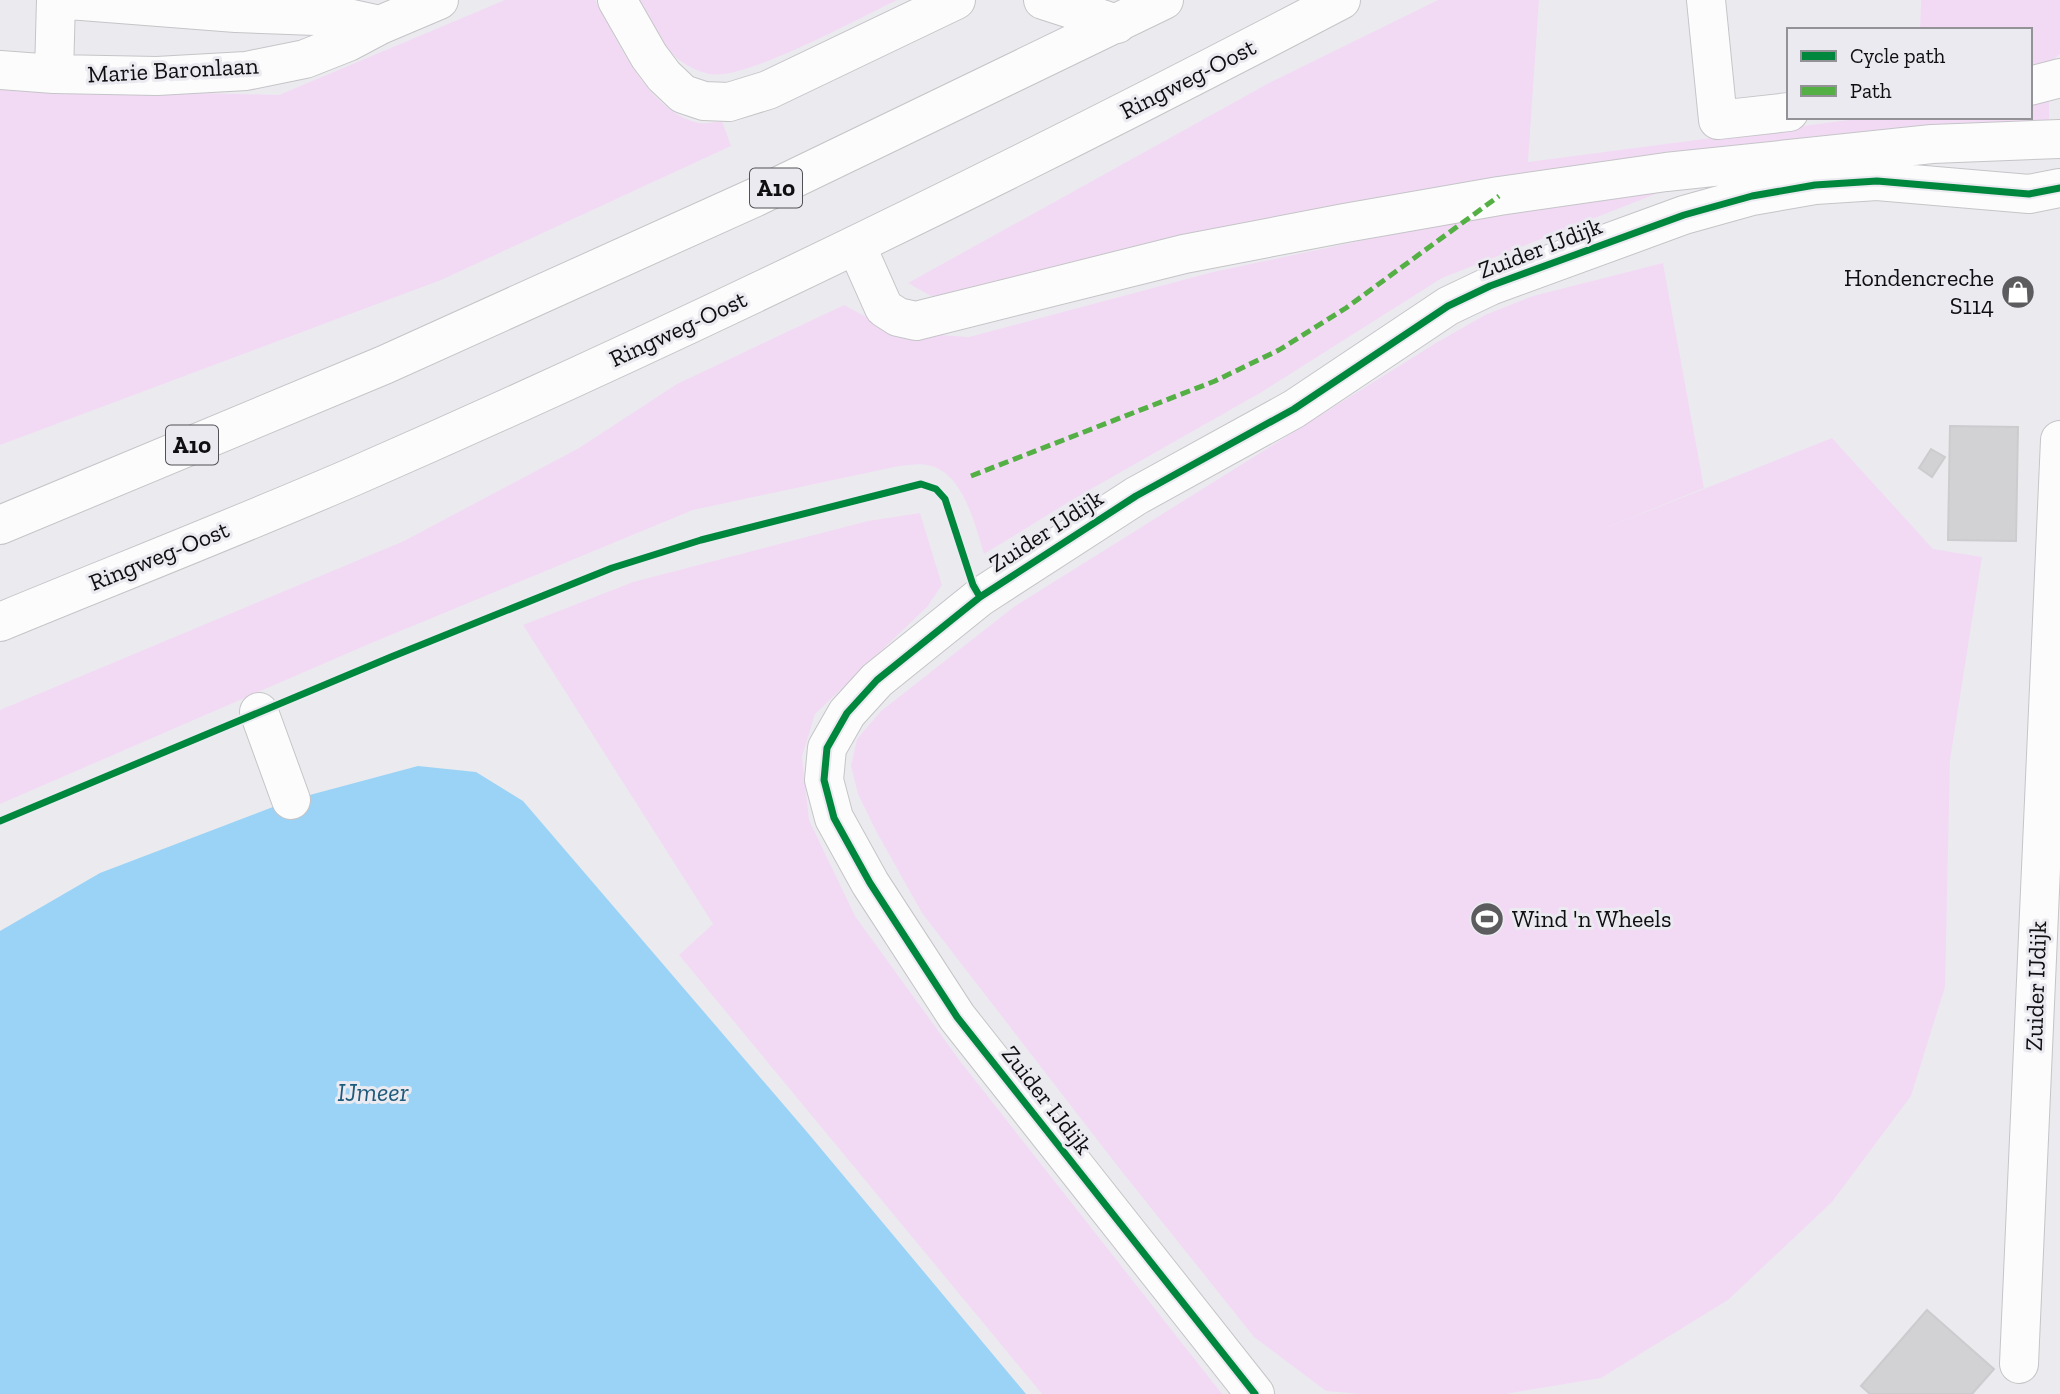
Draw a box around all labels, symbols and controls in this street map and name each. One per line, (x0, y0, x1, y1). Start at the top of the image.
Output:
legend (1787, 28, 2032, 119)
street label: Ringweg-Oost (1115, 32, 1260, 125)
text: Cycle path (1850, 43, 1945, 68)
street label: Marie Baronlaan (87, 51, 260, 88)
text: Path (1850, 78, 1892, 103)
road number: A10 (750, 168, 802, 208)
street label: Zuider IJdijk (1474, 211, 1606, 284)
place label: Hondencreche S114 (1844, 263, 1994, 320)
shop icon: Hondencreche S114 (1999, 273, 2037, 311)
street label: Ringweg-Oost (604, 284, 751, 373)
road number: A10 (166, 426, 218, 464)
street label: Zuider IJdijk (983, 483, 1109, 578)
street label: Ringweg-Oost (85, 514, 233, 597)
sports icon: Wind 'n Wheels (1468, 900, 1506, 938)
place label: Wind 'n Wheels (1512, 904, 1671, 933)
street label: Zuider IJdijk (2019, 920, 2052, 1051)
street label: Zuider IJdijk (996, 1040, 1099, 1160)
water label: IJmeer (337, 1076, 409, 1108)

